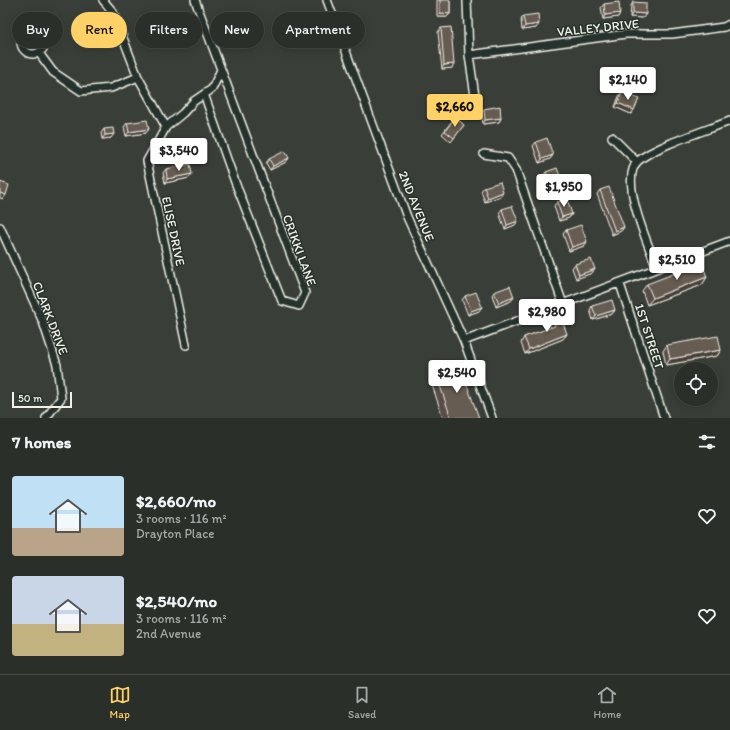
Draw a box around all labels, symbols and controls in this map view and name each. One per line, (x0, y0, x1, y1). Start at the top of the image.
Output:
chip: Buy (12, 12, 63, 48)
chip: Rent (71, 12, 127, 48)
chip: Filters (135, 12, 202, 48)
chip: New (210, 12, 264, 48)
chip: Apartment (272, 12, 365, 48)
street label: VALLEY DRIVE (556, 16, 640, 39)
pin: $2,140 (595, 67, 661, 101)
text: $2,140 (609, 72, 647, 87)
pin: $2,660 (422, 94, 488, 128)
text: $2,660 (436, 99, 474, 114)
pin: $3,540 (146, 138, 212, 172)
text: $3,540 (159, 143, 199, 158)
street label: 2ND AVENUE (396, 169, 437, 244)
pin: $1,950 (531, 174, 597, 208)
text: $1,950 (545, 179, 583, 194)
street label: ELISE DRIVE (159, 195, 188, 267)
street label: CRIKKI LANE (280, 212, 319, 288)
pin: $2,510 (644, 247, 710, 281)
text: $2,510 (658, 252, 696, 267)
street label: CLARK DRIVE (30, 280, 71, 357)
pin: $2,980 (514, 299, 580, 333)
street label: 1ST STREET (632, 302, 667, 371)
text: $2,980 (528, 304, 566, 319)
pin: $2,540 (424, 360, 490, 394)
map controls (674, 362, 718, 406)
button: locate (674, 362, 718, 406)
text: $2,540 (437, 365, 477, 380)
scale bar (12, 390, 72, 409)
text: 50 m (18, 392, 42, 405)
icon: filters (696, 431, 718, 453)
text: 7 homes (12, 432, 72, 452)
text: $2,660/mo (136, 491, 216, 511)
icon: home (44, 492, 92, 540)
icon: heart (696, 505, 718, 527)
text: 3 rooms · 116 m² (136, 511, 227, 526)
text: Drayton Place (136, 526, 215, 541)
text: $2,540/mo (136, 591, 217, 611)
icon: home (44, 592, 92, 640)
icon: heart (696, 605, 718, 627)
text: 3 rooms · 116 m² (136, 611, 227, 626)
text: 2nd Avenue (136, 626, 201, 641)
tab: Map (109, 684, 131, 721)
tab: Saved (348, 684, 376, 721)
tab: Home (594, 684, 621, 721)

